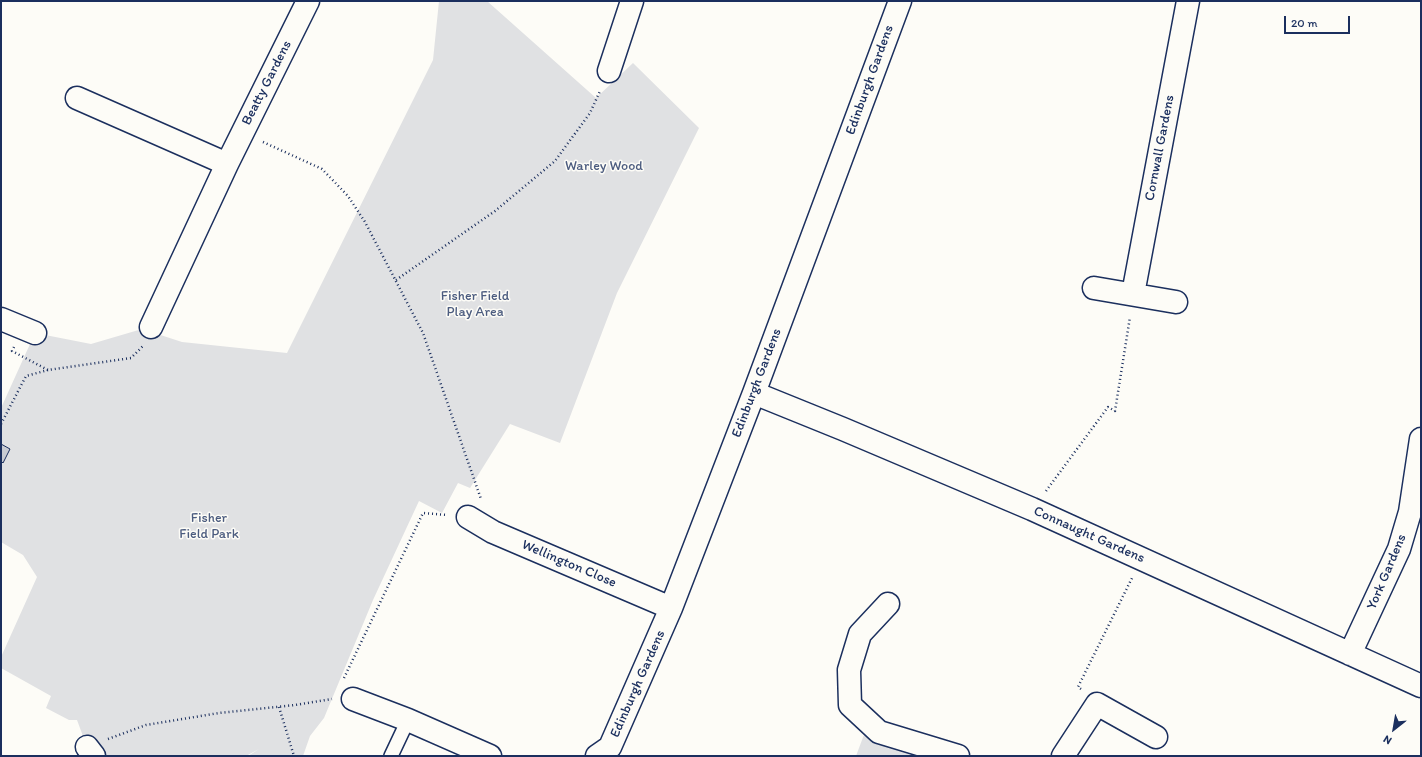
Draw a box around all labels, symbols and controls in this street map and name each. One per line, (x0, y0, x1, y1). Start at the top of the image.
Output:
scale bar (1286, 8, 1352, 34)
text: 20 m (1291, 16, 1318, 30)
street label: Edinburgh Gardens (842, 23, 898, 137)
street label: Beatty Gardens (238, 38, 296, 128)
street label: Cornwall Gardens (1141, 94, 1179, 202)
park label: Warley Wood (565, 158, 643, 174)
park label: Fisher Field Play Area (441, 288, 509, 320)
street label: Edinburgh Gardens (728, 326, 786, 440)
street label: Connaught Gardens (1031, 503, 1147, 567)
park label: Fisher Field Park (179, 510, 239, 542)
street label: York Gardens (1363, 531, 1411, 613)
street label: Wellington Close (519, 536, 619, 592)
street label: Edinburgh Gardens (607, 628, 669, 740)
north arrow (1374, 709, 1414, 749)
text: N (1381, 732, 1394, 747)

